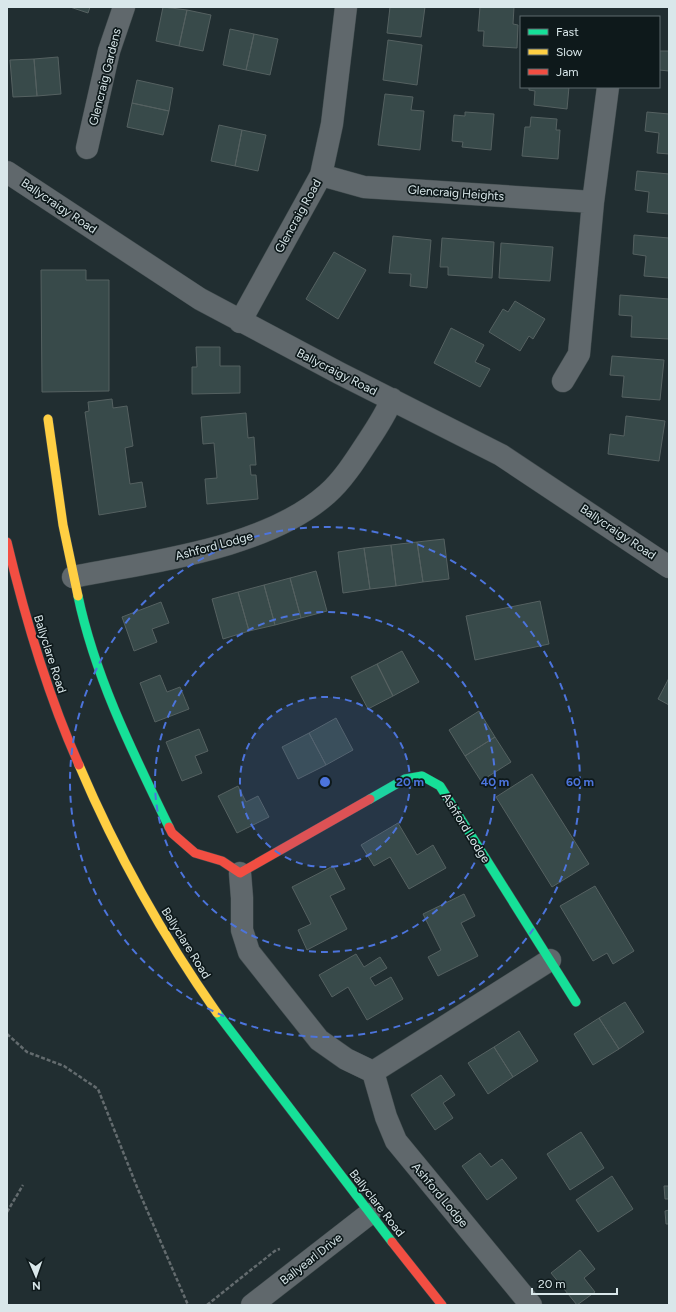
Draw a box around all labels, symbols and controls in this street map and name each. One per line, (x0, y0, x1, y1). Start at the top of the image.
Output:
legend (520, 16, 660, 88)
text: Fast (556, 25, 579, 39)
street label: Glencraig Gardens (86, 27, 124, 127)
text: Slow (556, 45, 583, 59)
text: Jam (556, 65, 579, 79)
street label: Ballycraigy Road (18, 176, 100, 236)
street label: Glencraig Road (272, 177, 324, 255)
street label: Glencraig Heights (407, 183, 505, 203)
street label: Ballycraigy Road (294, 346, 380, 398)
street label: Ballycraigy Road (577, 502, 659, 562)
street label: Ashford Lodge (174, 529, 255, 563)
street label: Ballyclare Road (31, 613, 69, 695)
centre of rings (318, 775, 332, 789)
text: 20 m (396, 775, 424, 789)
text: 40 m (481, 775, 509, 789)
text: 60 m (566, 775, 594, 789)
street label: Ashford Lodge (439, 791, 493, 866)
street label: Ballyclare Road (159, 905, 213, 981)
street label: Ashford Lodge (409, 1160, 471, 1230)
street label: Ballyclare Road (346, 1167, 408, 1239)
street label: Ballyearl Drive (277, 1230, 345, 1288)
north arrow (16, 1256, 56, 1296)
scale bar (532, 1270, 617, 1296)
text: 20 m (538, 1277, 566, 1291)
text: N (32, 1279, 41, 1292)

